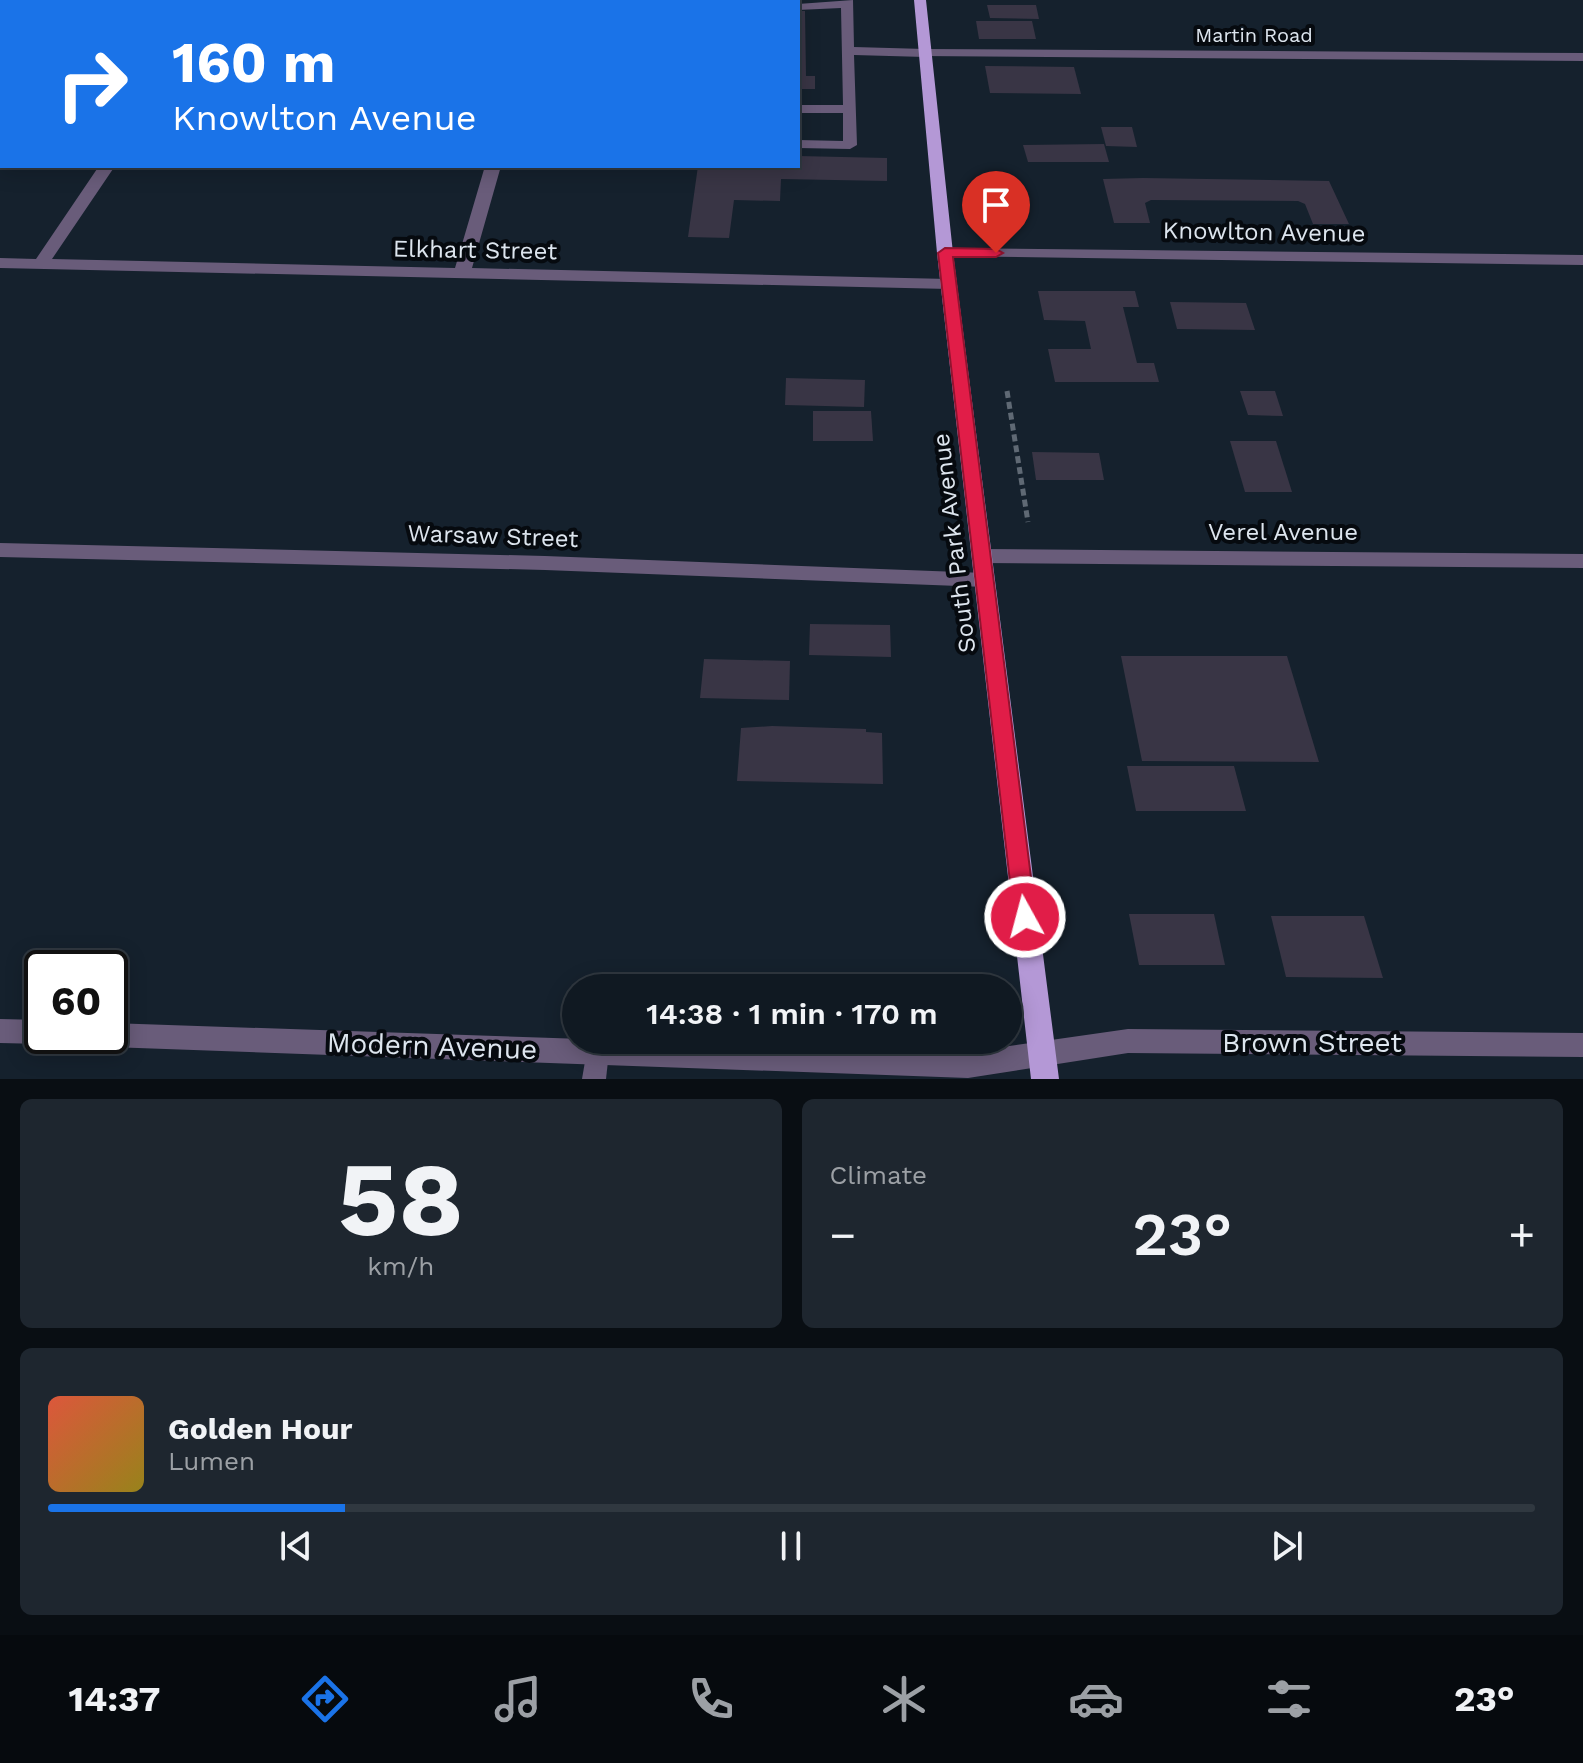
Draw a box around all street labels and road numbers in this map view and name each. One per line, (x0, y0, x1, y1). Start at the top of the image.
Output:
street label: Martin Road (1195, 23, 1313, 47)
street label: Knowlton Avenue (1162, 216, 1366, 248)
street label: Elkhart Street (393, 235, 557, 265)
street label: South Park Avenue (927, 432, 981, 654)
street label: Verel Avenue (1208, 518, 1358, 546)
street label: Warsaw Street (407, 519, 579, 553)
street label: Modern Avenue (326, 1026, 538, 1066)
street label: Brown Street (1222, 1026, 1402, 1059)

